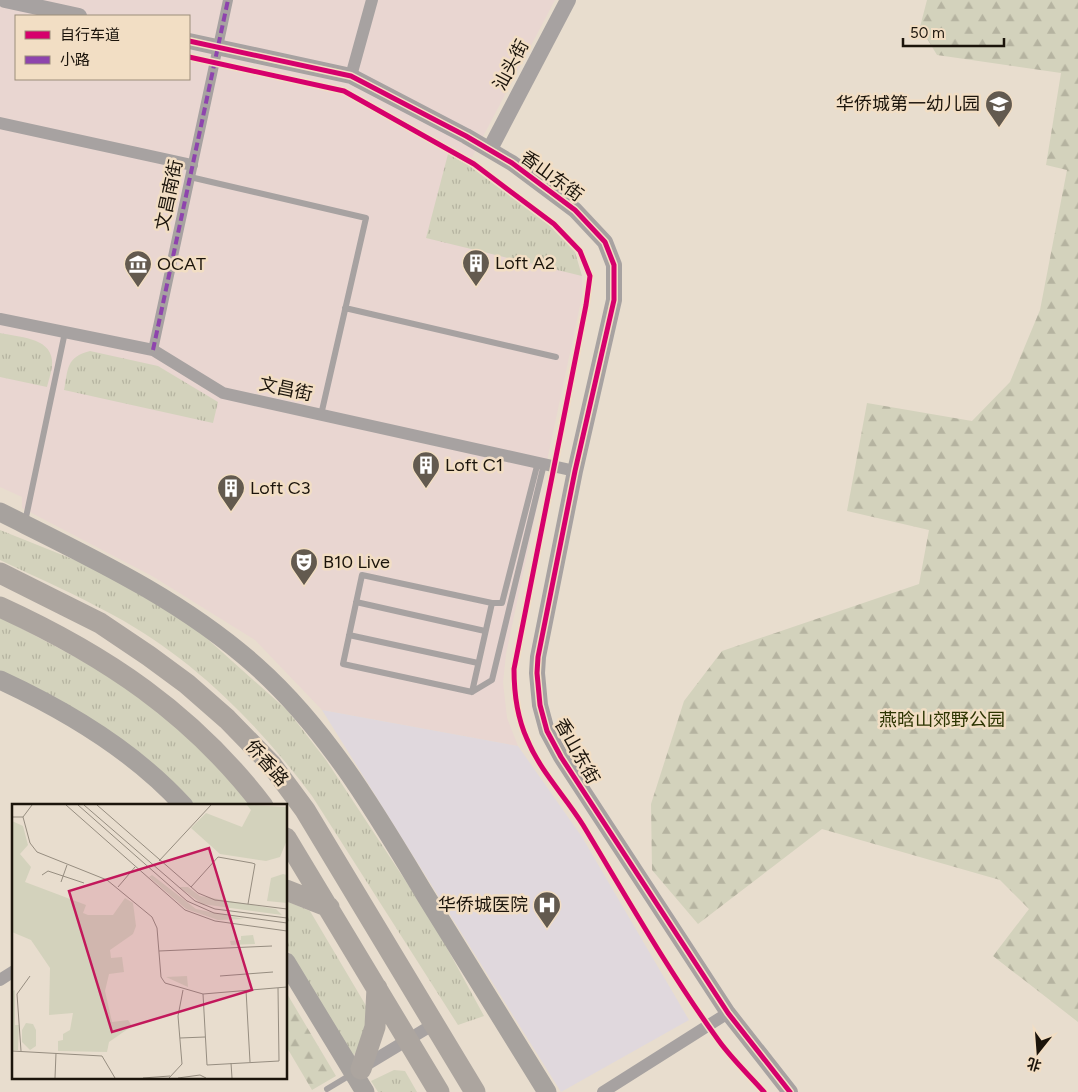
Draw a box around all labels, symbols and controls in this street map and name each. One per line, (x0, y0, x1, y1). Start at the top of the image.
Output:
legend (15, 15, 190, 80)
scale bar (903, 15, 1004, 47)
text: 50 m (910, 24, 945, 42)
text: 自行车道 (60, 26, 120, 44)
street label: 汕头街 (489, 36, 533, 94)
text: 小路 (60, 51, 90, 69)
school or university icon: 华侨城第一幼儿园 (984, 89, 1014, 128)
place label: 华侨城第一幼儿园 (836, 93, 980, 115)
street label: 香山东街 (516, 146, 588, 206)
street label: 文昌南街 (151, 157, 187, 233)
building icon: Loft A2 (461, 248, 491, 287)
museum icon: OCAT (123, 249, 153, 288)
place label: Loft A2 (495, 252, 555, 274)
place label: OCAT (157, 253, 206, 275)
street label: 文昌街 (257, 373, 315, 405)
building icon: Loft C1 (411, 450, 441, 489)
place label: Loft C1 (445, 454, 503, 476)
building icon: Loft C3 (216, 473, 246, 512)
place label: Loft C3 (250, 477, 310, 499)
theatre icon: B10 Live (289, 547, 319, 586)
place label: B10 Live (323, 551, 390, 573)
park label: 燕晗山郊野公园 (879, 709, 1005, 731)
street label: 香山东街 (550, 714, 604, 788)
street label: 侨香路 (241, 735, 293, 791)
inset map (12, 804, 288, 1080)
hospital icon: 华侨城医院 (532, 890, 562, 929)
place label: 华侨城医院 (438, 894, 528, 916)
north arrow (1013, 1027, 1063, 1077)
text: 北 (1025, 1054, 1044, 1074)

